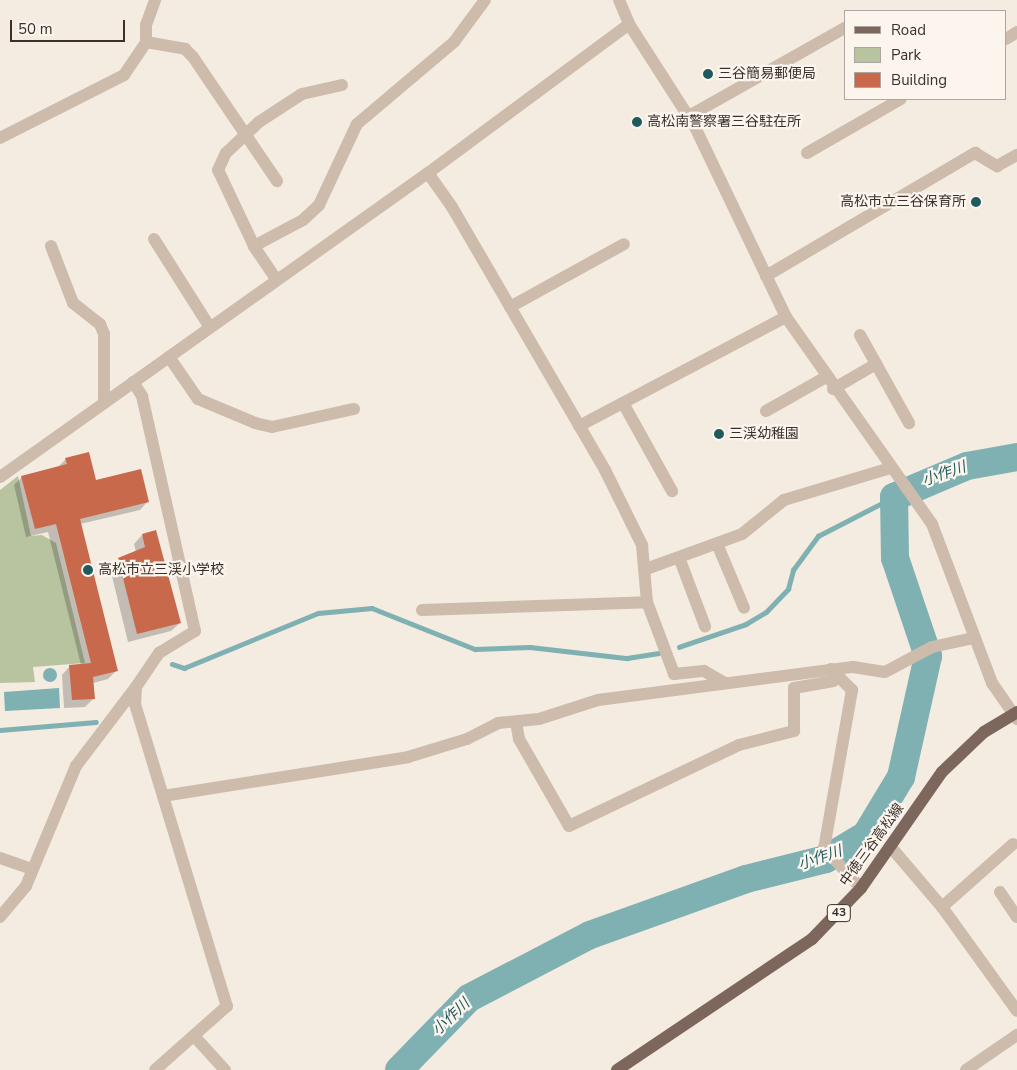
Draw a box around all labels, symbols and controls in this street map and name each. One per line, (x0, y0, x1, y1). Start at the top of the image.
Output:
scale bar (12, 10, 128, 42)
legend (844, 10, 1007, 100)
text: 50 m (18, 19, 53, 39)
text: Road (891, 20, 926, 40)
text: Park (891, 45, 921, 65)
place label: 三谷簡易郵便局 (718, 66, 816, 82)
marker: 三谷簡易郵便局 (702, 68, 714, 80)
text: Building (891, 70, 947, 90)
place label: 高松南警察署三谷駐在所 (647, 114, 801, 130)
marker: 高松南警察署三谷駐在所 (631, 116, 643, 128)
place label: 高松市立三谷保育所 (840, 194, 966, 210)
marker: 高松市立三谷保育所 (970, 196, 982, 208)
place label: 三渓幼稚園 (729, 426, 799, 442)
marker: 三渓幼稚園 (713, 428, 725, 440)
water label: 小作川 (920, 458, 968, 490)
place label: 高松市立三渓小学校 (98, 562, 224, 578)
marker: 高松市立三渓小学校 (82, 564, 94, 576)
street label: 中徳三谷高松線 (836, 800, 908, 890)
water label: 小作川 (796, 842, 844, 874)
road number: 43 (826, 904, 852, 922)
water label: 小作川 (429, 995, 473, 1039)

